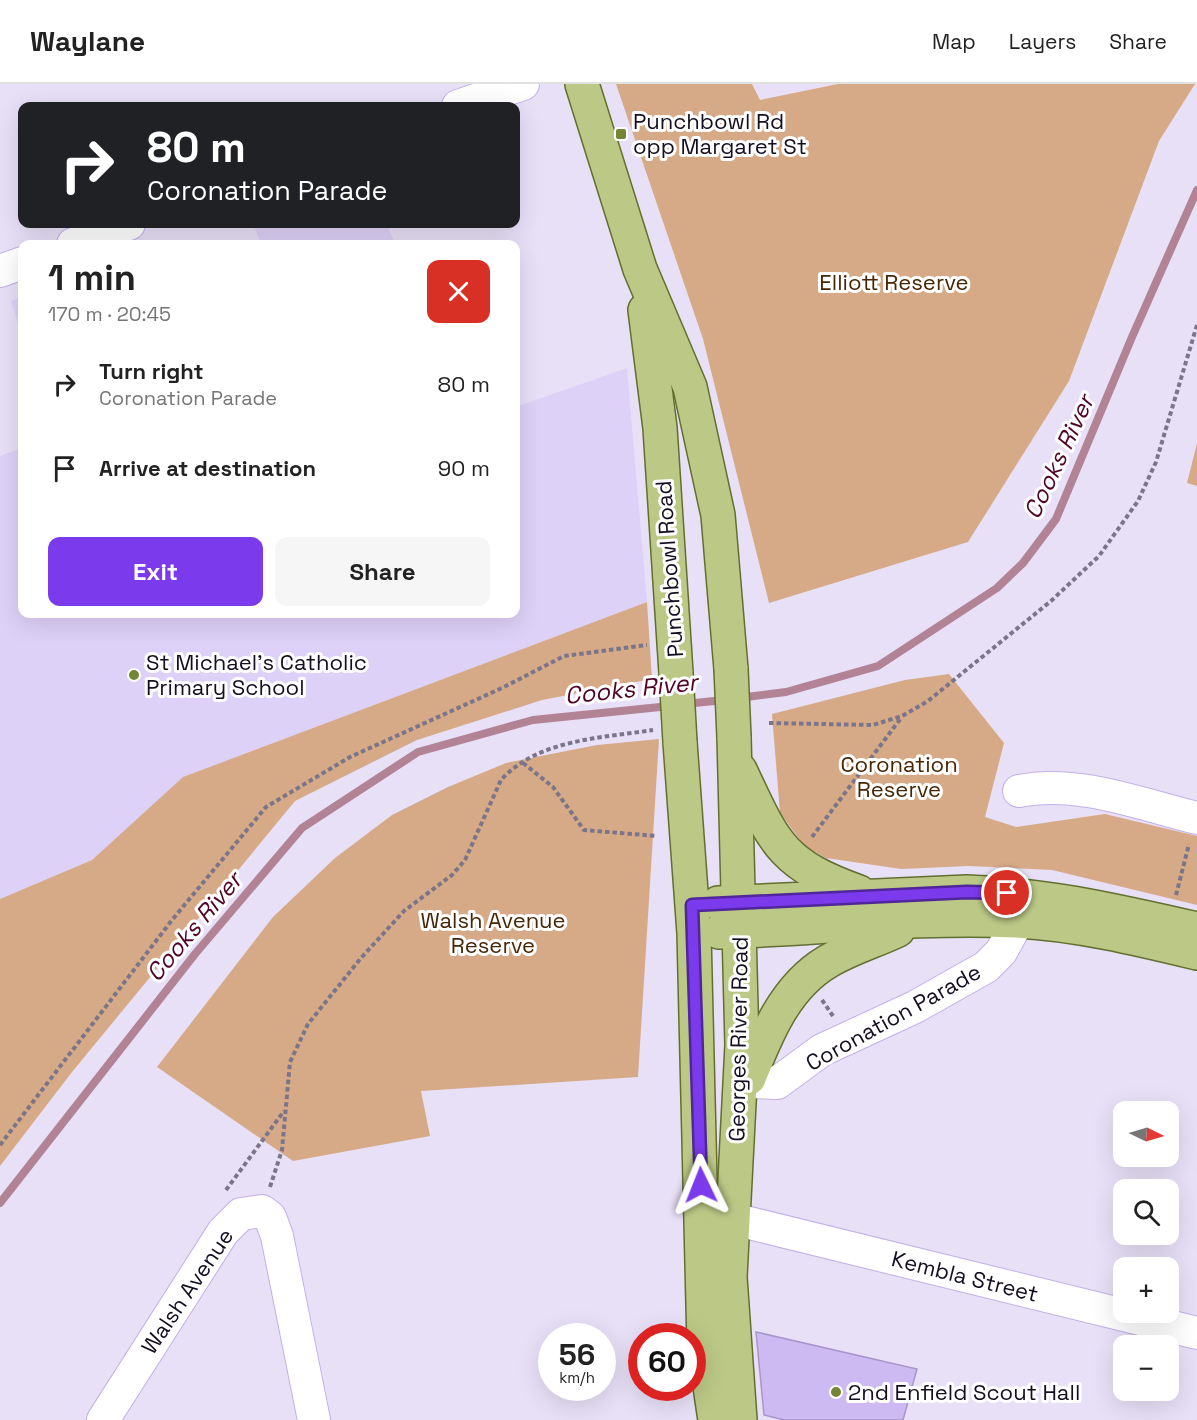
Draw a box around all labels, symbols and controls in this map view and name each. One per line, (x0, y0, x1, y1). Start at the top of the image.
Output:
text: Waylane (30, 23, 145, 59)
text: Map (932, 28, 976, 55)
text: Layers (1009, 28, 1076, 55)
text: Share (1109, 28, 1167, 55)
place label: Punchbowl Rd opp Margaret St (633, 107, 807, 160)
text: 80 m (147, 121, 246, 174)
icon: right (48, 126, 126, 204)
marker: Punchbowl Rd opp Margaret St (614, 127, 628, 141)
text: Coronation Parade (147, 173, 388, 208)
text: 1 min (48, 255, 136, 301)
button: close (427, 260, 490, 323)
park label: Elliott Reserve (819, 268, 969, 296)
text: 170 m · 20:45 (48, 301, 171, 327)
text: Turn right (99, 357, 204, 385)
icon: right (48, 368, 81, 401)
text: 80 m (438, 370, 490, 398)
text: Coronation Parade (99, 385, 277, 411)
water label: Cooks River (1016, 387, 1102, 524)
icon: arrive (48, 452, 81, 485)
text: Arrive at destination (99, 454, 316, 482)
text: 90 m (438, 454, 490, 482)
street label: Punchbowl Road (649, 480, 689, 658)
button: Exit (48, 537, 263, 606)
button: Share (275, 537, 490, 606)
place label: St Michael's Catholic Primary School (146, 648, 367, 701)
water label: Cooks River (563, 666, 702, 711)
marker: St Michael's Catholic Primary School (127, 668, 141, 682)
park label: Coronation Reserve (840, 750, 958, 803)
water label: Cooks River (139, 863, 250, 988)
pin (981, 867, 1032, 918)
icon: arrive (990, 876, 1023, 909)
park label: Walsh Avenue Reserve (420, 906, 566, 959)
street label: Georges River Road (722, 936, 754, 1142)
street label: Coronation Parade (801, 957, 985, 1077)
north arrow (1113, 1101, 1179, 1167)
map controls (1113, 1101, 1179, 1401)
position arrow (669, 1153, 733, 1217)
button: search (1113, 1179, 1179, 1245)
street label: Walsh Avenue (135, 1223, 239, 1359)
street label: Kembla Street (889, 1244, 1041, 1308)
button: + (1113, 1257, 1179, 1323)
speed limit sign: 60 (628, 1323, 706, 1401)
text: 56 (559, 1335, 595, 1374)
button: − (1113, 1335, 1179, 1401)
text: km/h (559, 1368, 595, 1387)
place label: 2nd Enfield Scout Hall (848, 1378, 1080, 1406)
marker: 2nd Enfield Scout Hall (829, 1385, 843, 1399)

